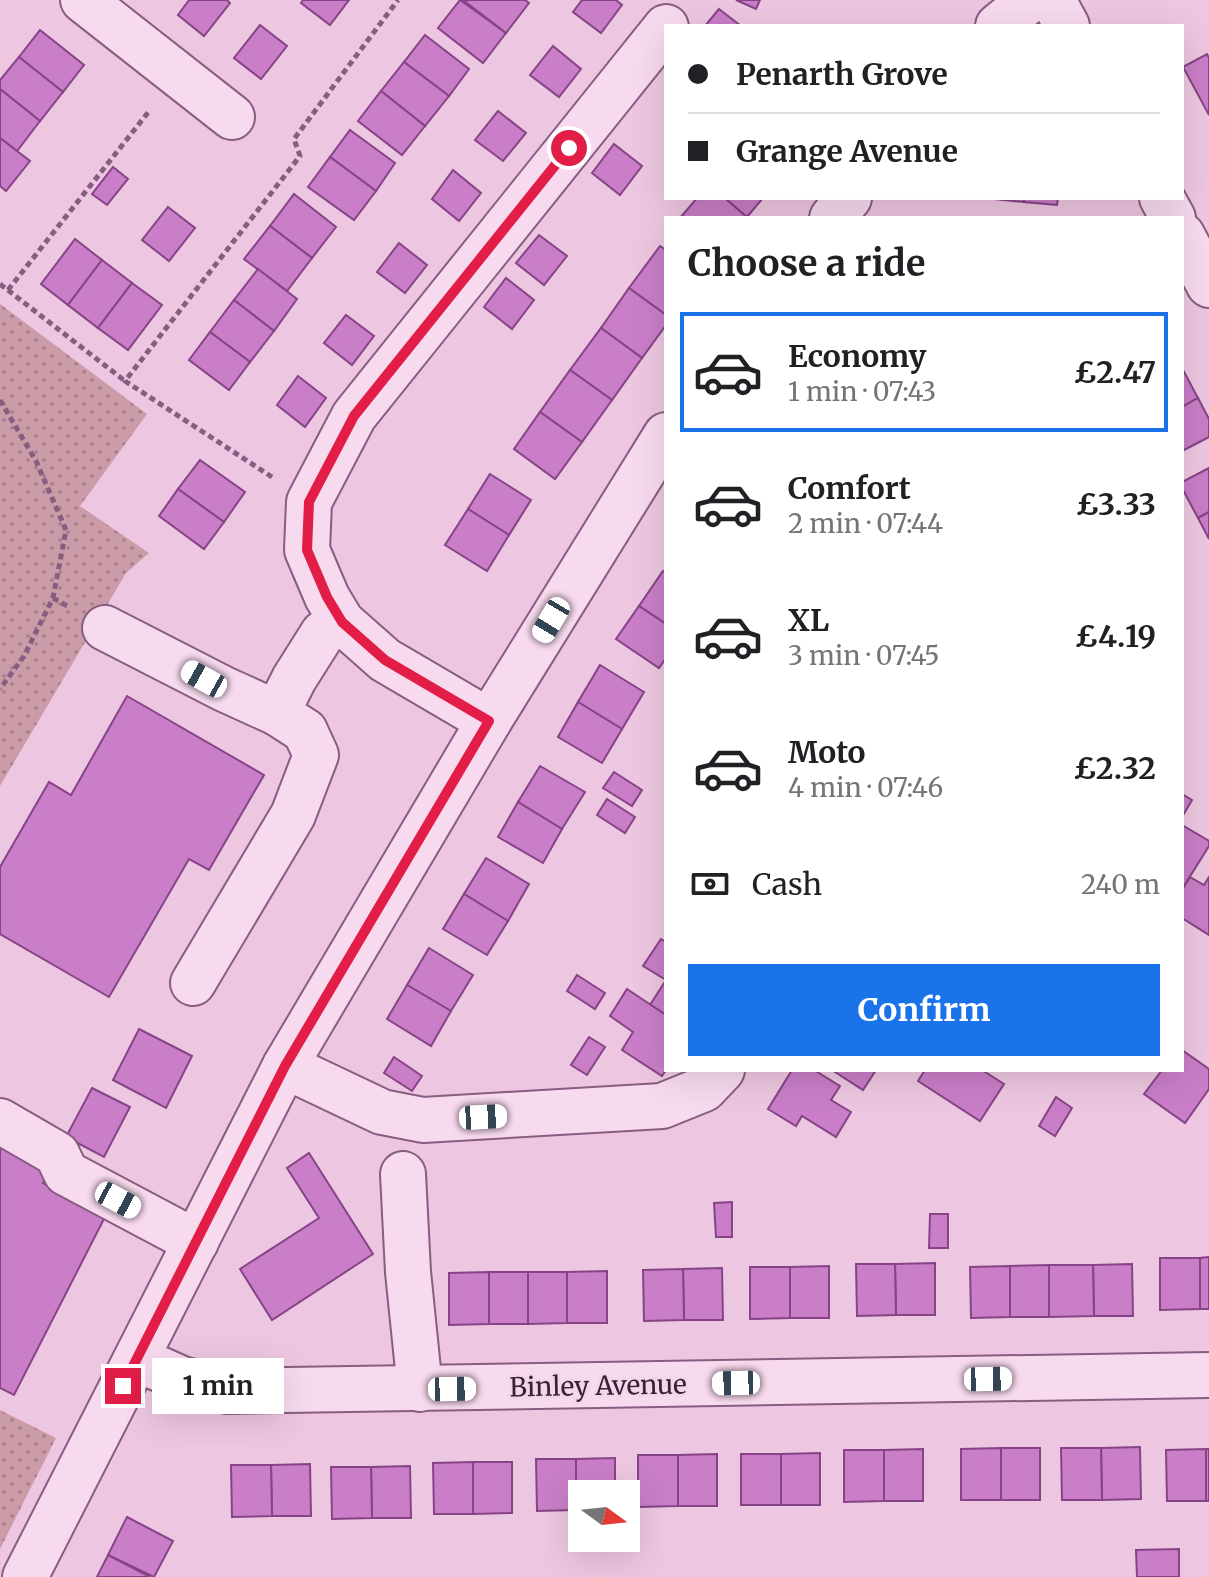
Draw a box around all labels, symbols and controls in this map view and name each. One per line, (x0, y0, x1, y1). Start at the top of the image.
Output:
text: Penarth Grove (736, 55, 948, 93)
route start (551, 130, 587, 166)
text: Grange Avenue (736, 132, 958, 170)
text: Choose a ride (688, 241, 925, 286)
icon: car (692, 336, 764, 408)
text: Economy (788, 337, 926, 375)
text: £2.47 (1074, 353, 1156, 391)
text: 1 min · 07:43 (788, 375, 936, 408)
icon: car (692, 468, 764, 540)
text: Comfort (788, 469, 911, 507)
text: £3.33 (1076, 485, 1156, 523)
text: 2 min · 07:44 (788, 507, 943, 540)
car (528, 593, 574, 647)
icon: car (692, 600, 764, 672)
text: XL (788, 601, 829, 639)
text: £4.19 (1075, 617, 1156, 655)
text: 3 min · 07:45 (788, 639, 940, 672)
car (177, 657, 231, 701)
icon: car (692, 732, 764, 804)
text: Moto (788, 733, 866, 771)
text: £2.32 (1073, 749, 1156, 787)
text: 4 min · 07:46 (788, 771, 943, 804)
icon: cash (688, 862, 732, 906)
text: Cash (752, 865, 822, 903)
text: 240 m (1081, 868, 1160, 901)
button: Confirm (688, 964, 1160, 1056)
car (458, 1104, 508, 1130)
car (91, 1178, 145, 1222)
callout: 1 min (151, 1358, 283, 1414)
street label: Binley Avenue (509, 1367, 687, 1404)
car (964, 1367, 1012, 1391)
route end (105, 1368, 141, 1404)
text: 1 min (183, 1369, 253, 1402)
car (712, 1371, 760, 1395)
car (428, 1377, 476, 1401)
north arrow (568, 1480, 640, 1552)
map controls (568, 1480, 640, 1552)

